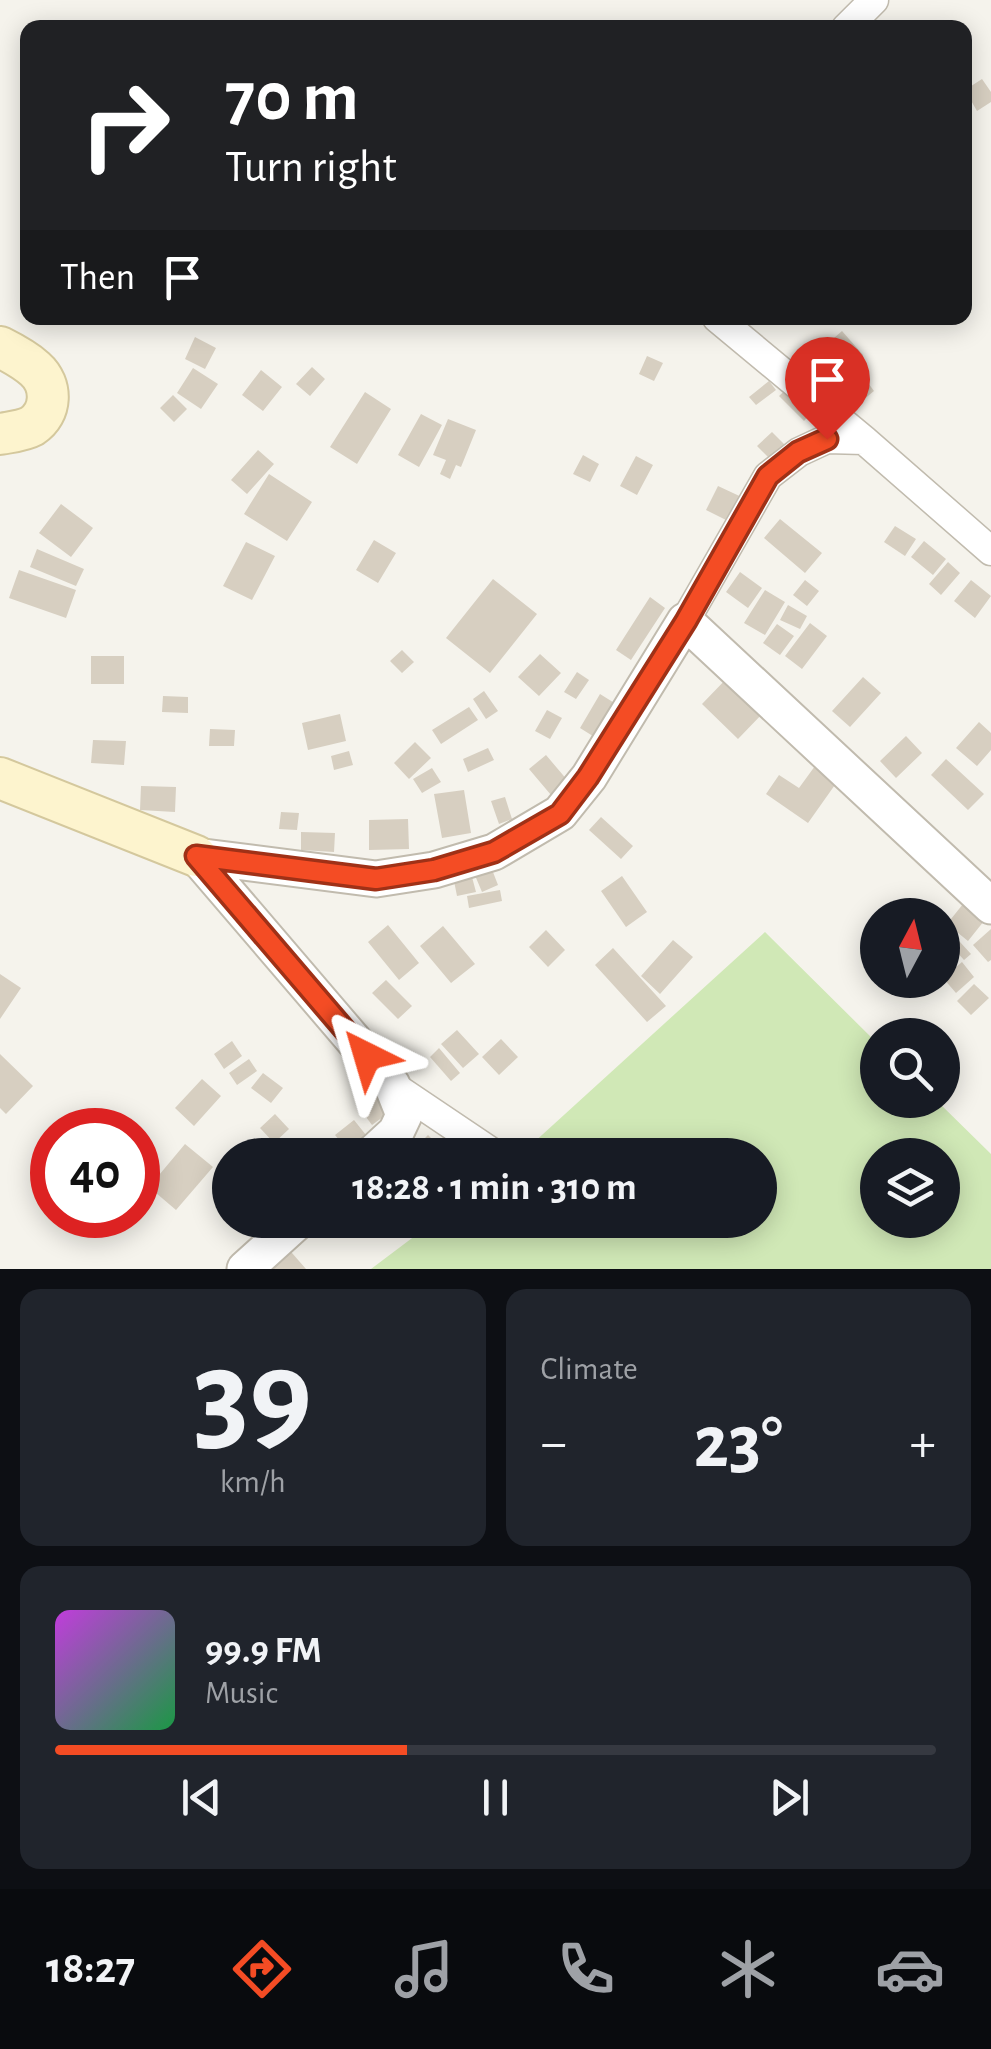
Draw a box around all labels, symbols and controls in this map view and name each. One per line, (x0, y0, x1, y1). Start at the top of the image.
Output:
icon: right (60, 60, 190, 190)
text: 70 m (225, 63, 359, 133)
text: Turn right (225, 145, 397, 190)
icon: arrive (155, 250, 210, 305)
text: Then (60, 259, 135, 297)
pin (785, 337, 870, 440)
icon: arrive (800, 352, 855, 407)
north arrow (860, 898, 960, 998)
map controls (860, 898, 960, 1238)
position arrow (315, 1004, 419, 1108)
button: search (860, 1018, 960, 1118)
speed limit sign: 40 (30, 1108, 160, 1238)
button: layers (860, 1138, 960, 1238)
text: 18:28 · 1 min · 310 m (352, 1169, 637, 1207)
text: 39 (193, 1333, 312, 1463)
text: Climate (541, 1353, 638, 1385)
text: 23° (693, 1406, 783, 1481)
text: − (541, 1416, 567, 1471)
text: + (910, 1416, 936, 1471)
text: km/h (220, 1466, 286, 1498)
text: 99.9 FM (205, 1632, 322, 1670)
text: Music (205, 1677, 278, 1709)
icon: previous (174, 1770, 229, 1825)
icon: pause (468, 1770, 523, 1825)
icon: next (762, 1770, 817, 1825)
icon: directions (227, 1934, 297, 2004)
icon: music (389, 1934, 459, 2004)
icon: phone (551, 1934, 621, 2004)
icon: climate (713, 1934, 783, 2004)
icon: car (875, 1934, 945, 2004)
text: 18:27 (46, 1946, 135, 1991)

